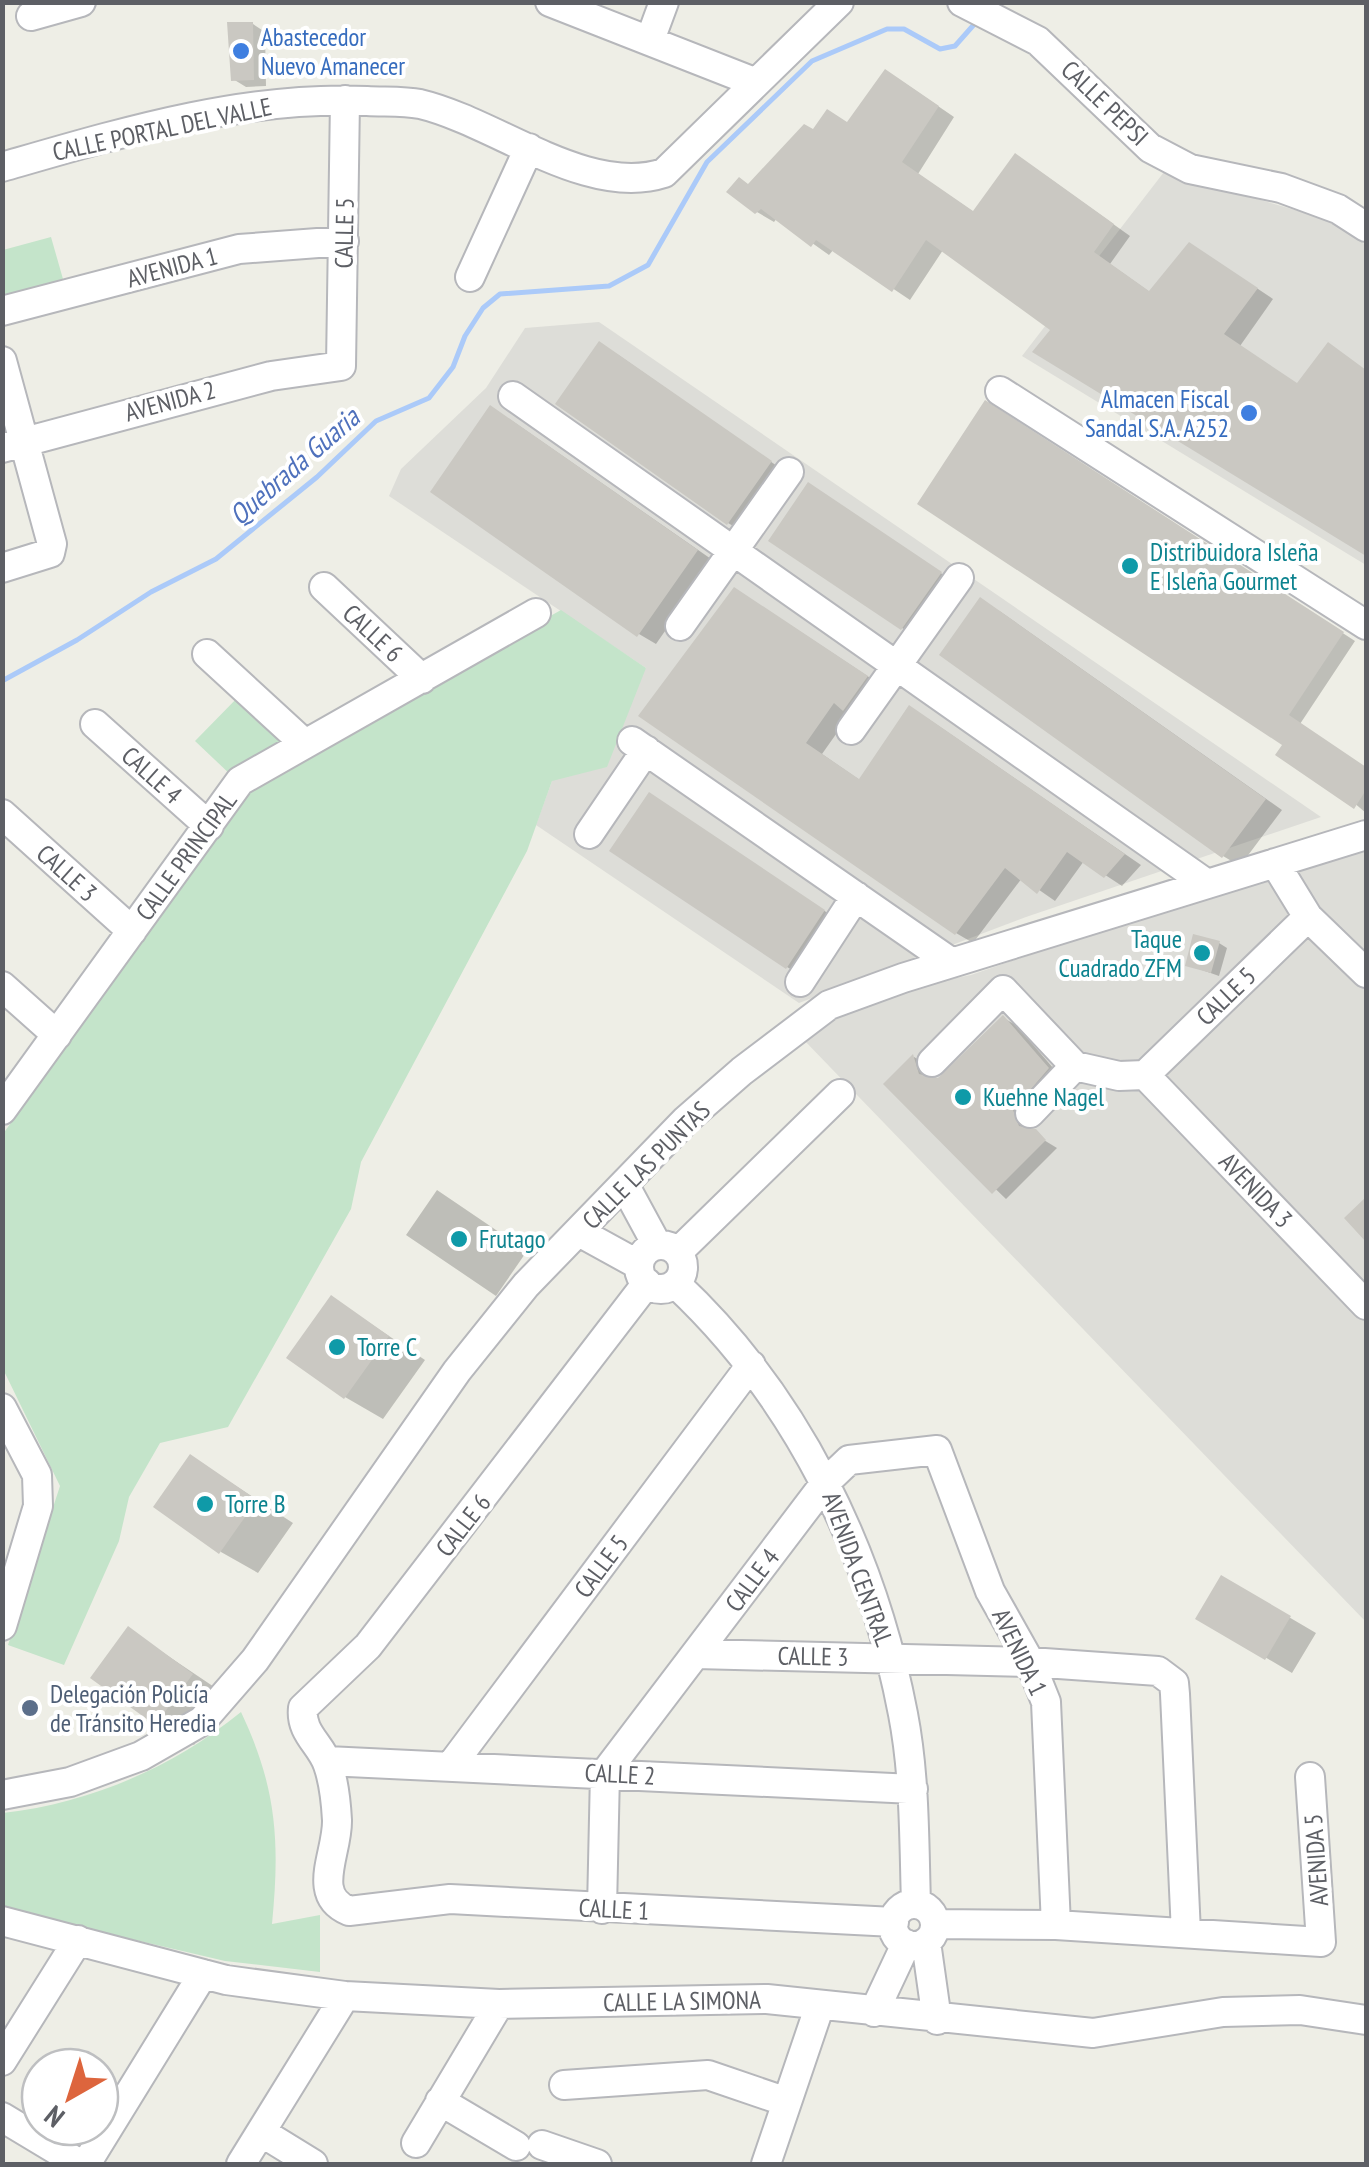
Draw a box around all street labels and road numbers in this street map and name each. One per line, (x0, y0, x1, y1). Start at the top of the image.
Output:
street label: CALLE PEPSI (1055, 54, 1155, 152)
street label: CALLE PORTAL DEL VALLE (49, 90, 275, 168)
street label: CALLE 5 (327, 197, 361, 269)
street label: AVENIDA 1 (123, 240, 221, 294)
street label: AVENIDA 2 (121, 374, 219, 428)
street label: CALLE 6 (336, 597, 410, 669)
street label: CALLE 4 (115, 739, 189, 811)
street label: CALLE PRINCIPAL (129, 785, 244, 927)
street label: CALLE 3 (30, 837, 104, 909)
street label: CALLE 5 (1189, 960, 1263, 1032)
street label: CALLE LAS PUNTAS (575, 1094, 717, 1236)
street label: AVENIDA 3 (1212, 1146, 1300, 1234)
street label: CALLE 6 (429, 1487, 497, 1563)
street label: AVENIDA CENTRAL (815, 1488, 901, 1651)
street label: CALLE 5 (567, 1528, 635, 1604)
street label: CALLE 4 (718, 1542, 786, 1618)
street label: AVENIDA 1 (985, 1603, 1055, 1701)
street label: CALLE 3 (777, 1639, 849, 1673)
street label: CALLE 2 (584, 1756, 656, 1792)
street label: AVENIDA 5 (1297, 1813, 1335, 1907)
street label: CALLE 1 (578, 1891, 650, 1927)
street label: CALLE LA SIMONA (603, 1984, 761, 2018)

